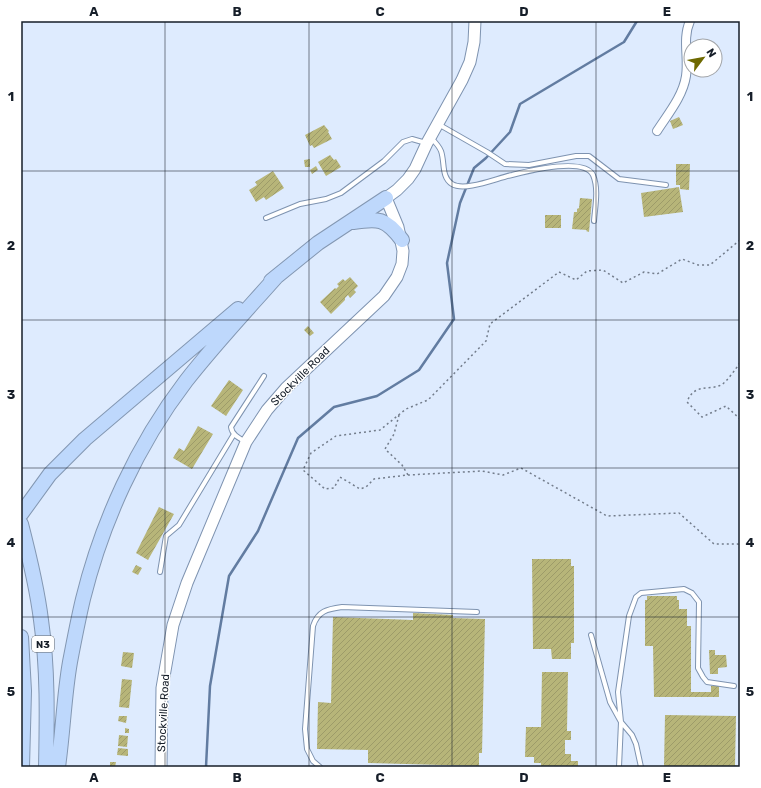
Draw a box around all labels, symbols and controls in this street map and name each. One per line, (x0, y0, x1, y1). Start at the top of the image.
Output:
text: A (89, 4, 99, 19)
text: B (232, 4, 242, 19)
text: C (375, 4, 385, 19)
text: D (519, 4, 529, 19)
text: E (663, 4, 671, 19)
north arrow (683, 38, 723, 78)
text: N (703, 46, 719, 60)
text: 1 (8, 89, 14, 104)
text: 1 (747, 89, 753, 104)
text: 2 (7, 238, 15, 253)
text: 2 (746, 238, 754, 253)
street label: Stockville Road (268, 344, 333, 409)
text: 3 (7, 387, 16, 402)
text: 3 (746, 387, 755, 402)
text: 4 (7, 535, 16, 550)
text: 4 (746, 535, 755, 550)
road number: N3 (32, 636, 54, 652)
street label: Stockville Road (155, 674, 172, 752)
text: 5 (7, 684, 15, 699)
text: 5 (746, 684, 754, 699)
text: A (89, 770, 99, 785)
text: B (232, 770, 242, 785)
text: C (375, 770, 385, 785)
text: D (519, 770, 529, 785)
text: E (663, 770, 671, 785)

